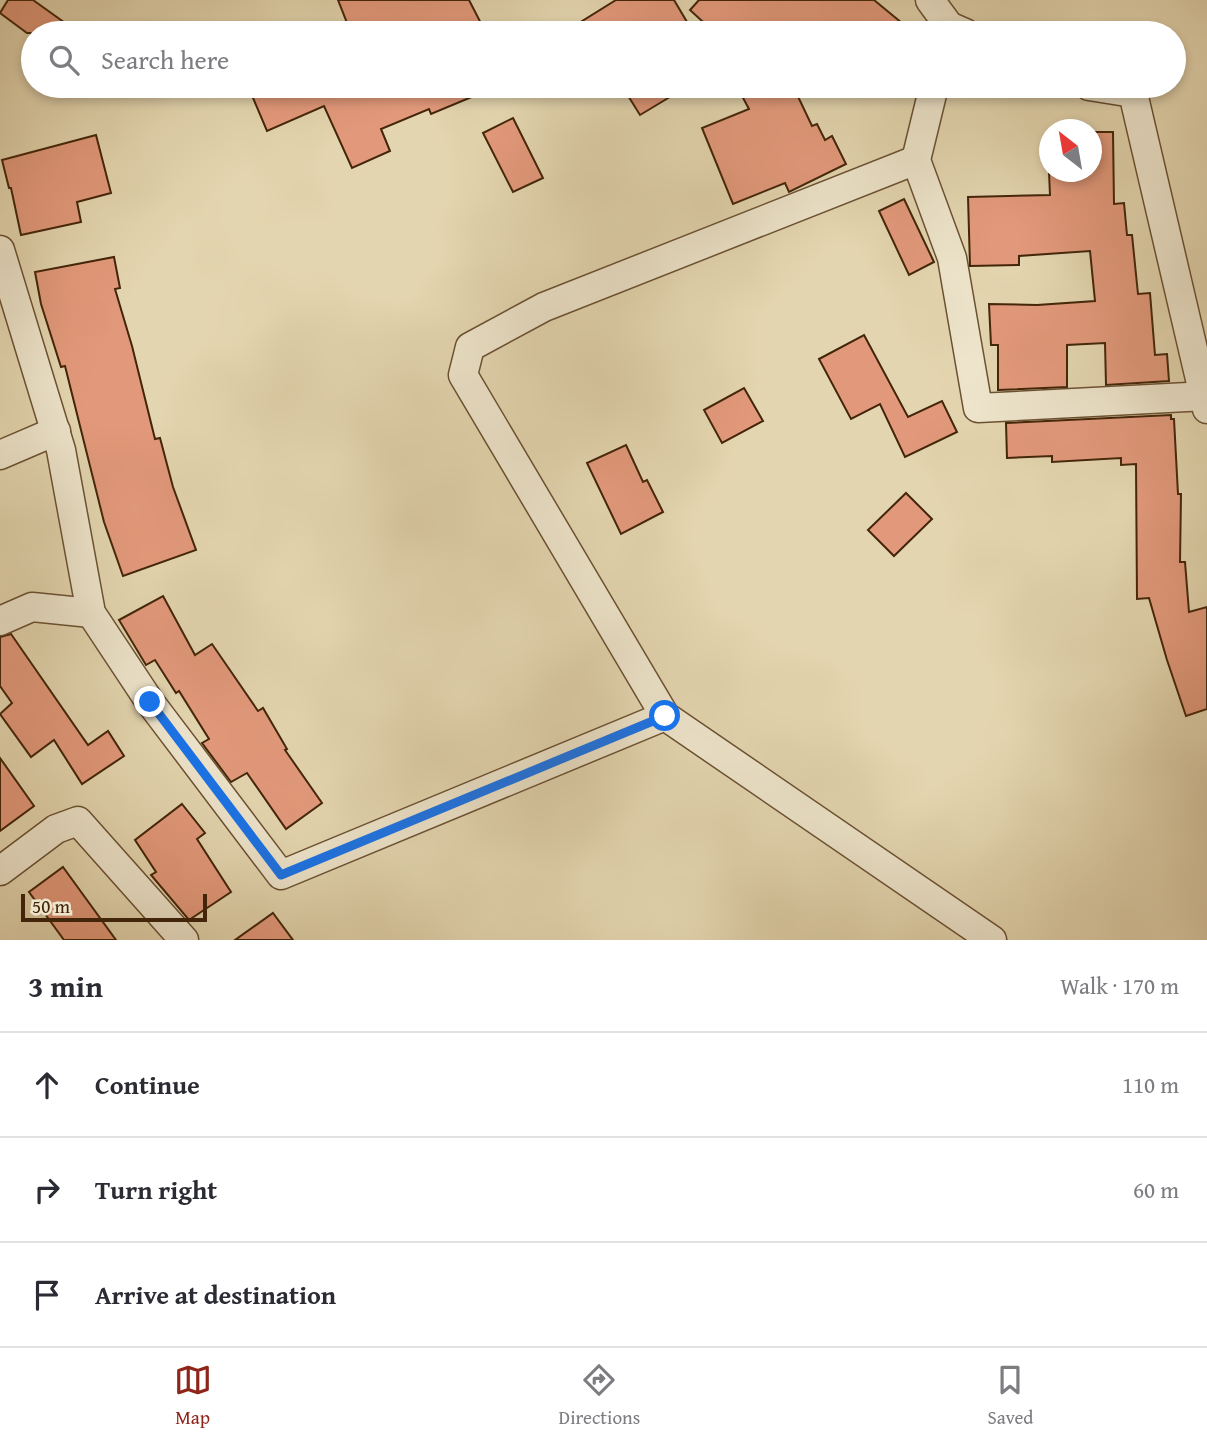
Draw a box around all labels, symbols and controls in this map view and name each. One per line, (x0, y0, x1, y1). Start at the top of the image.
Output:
search box (21, 21, 1186, 98)
text: Search here (101, 40, 229, 79)
icon: search (45, 41, 83, 79)
north arrow (1039, 119, 1102, 182)
route end (134, 686, 165, 717)
route start (649, 700, 680, 731)
scale bar (21, 891, 206, 923)
text: 50 m (32, 892, 70, 920)
text: 3 min (28, 964, 103, 1008)
text: Walk · 170 m (1060, 969, 1179, 1002)
text: Continue (95, 1065, 200, 1104)
icon: ahead (28, 1066, 66, 1104)
text: 110 m (1122, 1068, 1179, 1101)
text: Turn right (95, 1170, 217, 1209)
icon: right (28, 1171, 66, 1209)
text: 60 m (1133, 1173, 1179, 1206)
text: Arrive at destination (95, 1275, 336, 1314)
icon: arrive (28, 1276, 66, 1314)
tab: Map (174, 1361, 212, 1431)
tab: Directions (559, 1361, 640, 1431)
tab: Saved (987, 1361, 1033, 1431)

